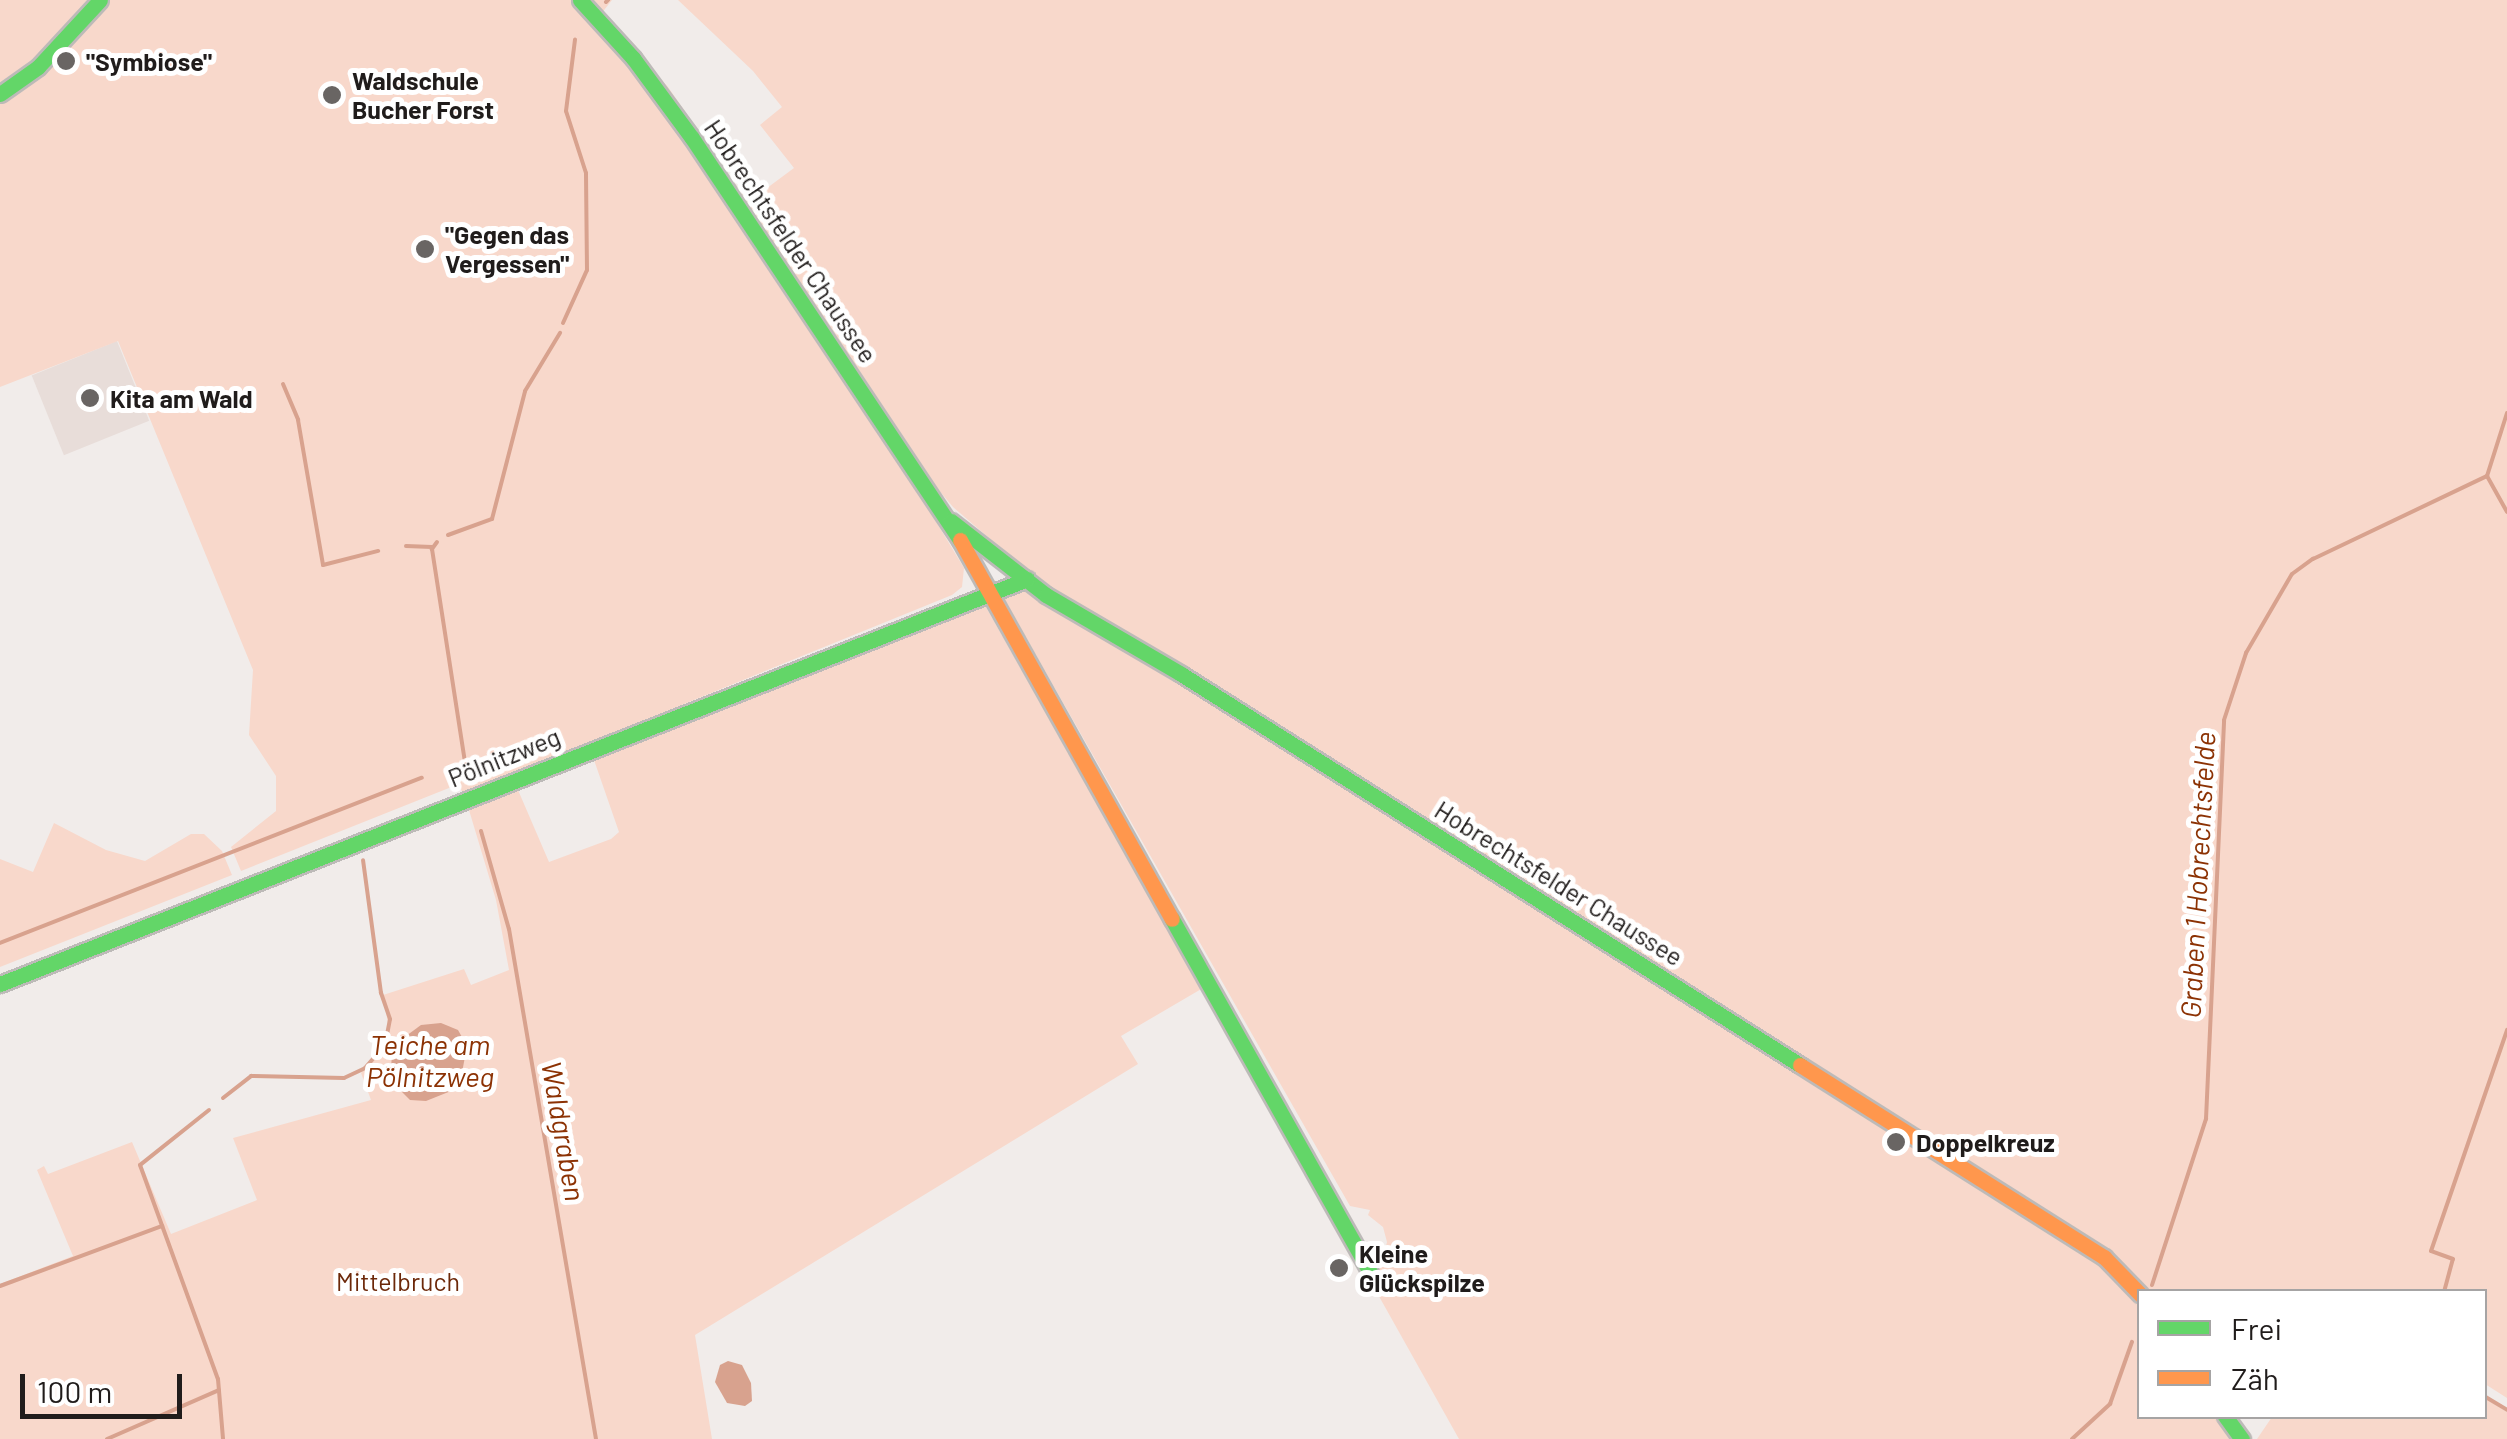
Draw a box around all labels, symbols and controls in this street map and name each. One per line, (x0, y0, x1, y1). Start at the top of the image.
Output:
place label: "Symbiose" (86, 46, 212, 76)
marker: "Symbiose" (55, 50, 77, 72)
place label: Waldschule Bucher Forst (352, 66, 494, 125)
marker: Waldschule Bucher Forst (321, 84, 343, 106)
street label: Hobrechtsfelder Chaussee (698, 114, 884, 368)
place label: "Gegen das Vergessen" (445, 220, 569, 279)
marker: "Gegen das Vergessen" (414, 238, 436, 260)
place label: Kita am Wald (110, 383, 253, 413)
marker: Kita am Wald (79, 387, 101, 409)
street label: Pölnitzweg (444, 721, 564, 793)
water label: Graben 1 Hobrechtsfelde (2173, 731, 2221, 1019)
street label: Hobrechtsfelder Chaussee (1430, 794, 1688, 972)
water label: Teiche am Pölnitzweg (366, 1027, 494, 1093)
water label: Waldgraben (535, 1059, 593, 1203)
place label: Doppelkreuz (1916, 1127, 2055, 1157)
marker: Doppelkreuz (1885, 1131, 1907, 1153)
place label: Kleine Glückspilze (1359, 1239, 1485, 1298)
marker: Kleine Glückspilze (1328, 1257, 1350, 1279)
park label: Mittelbruch (336, 1266, 460, 1296)
legend (2137, 1289, 2487, 1419)
text: Frei (2231, 1310, 2282, 1346)
scale bar (25, 1354, 188, 1416)
text: Zäh (2231, 1360, 2279, 1396)
text: 100 m (37, 1373, 112, 1409)

